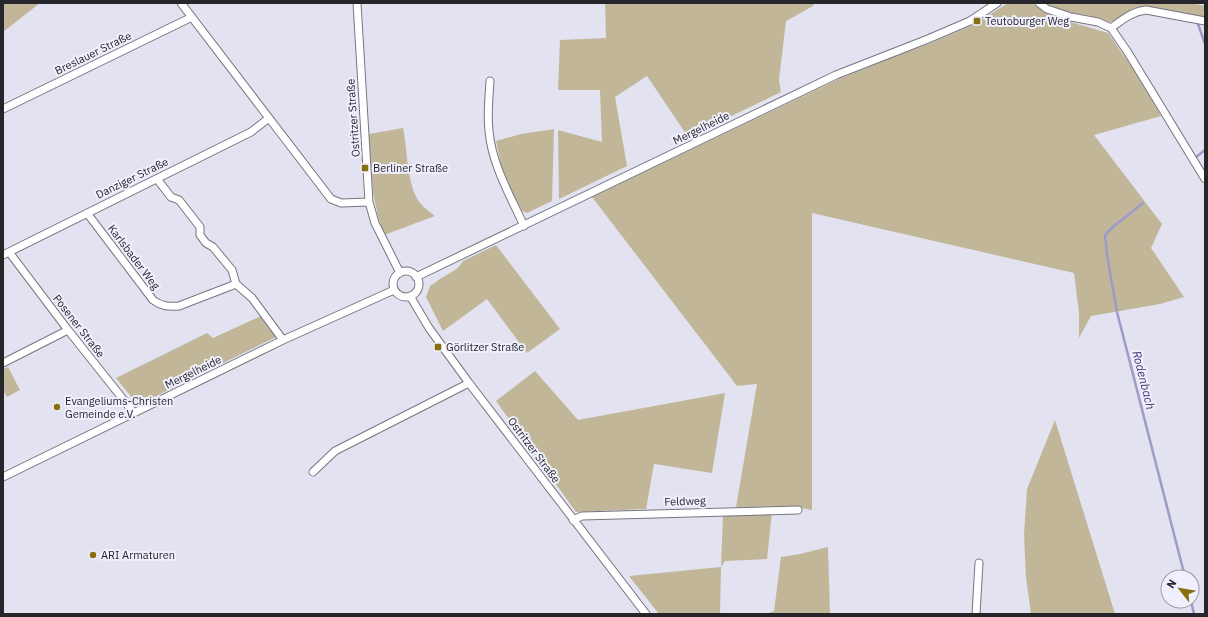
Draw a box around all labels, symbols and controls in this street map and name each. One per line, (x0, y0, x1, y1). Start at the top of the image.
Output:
place label: Teutoburger Weg (985, 14, 1069, 28)
marker: Teutoburger Weg (972, 16, 982, 26)
street label: Breslauer Straße (52, 28, 134, 78)
street label: Ostritzer Straße (343, 78, 363, 158)
street label: Mergelheide (671, 108, 731, 148)
street label: Danziger Straße (93, 154, 171, 202)
place label: Berliner Straße (373, 161, 448, 175)
marker: Berliner Straße (360, 163, 370, 173)
street label: Karlsbader Weg (105, 222, 163, 292)
street label: Posener Straße (50, 292, 108, 360)
place label: Görlitzer Straße (446, 340, 524, 354)
marker: Görlitzer Straße (433, 342, 443, 352)
water label: Rodenbach (1129, 349, 1159, 411)
street label: Mergelheide (163, 352, 223, 392)
place label: Evangeliums-Christen Gemeinde e.V. (65, 394, 173, 421)
marker: Evangeliums-Christen Gemeinde e.V. (52, 402, 62, 412)
street label: Ostritzer Straße (505, 414, 563, 486)
street label: Feldweg (664, 493, 706, 509)
place label: ARI Armaturen (101, 548, 175, 562)
marker: ARI Armaturen (88, 550, 98, 560)
north arrow (1160, 569, 1200, 609)
text: N (1163, 577, 1179, 591)

